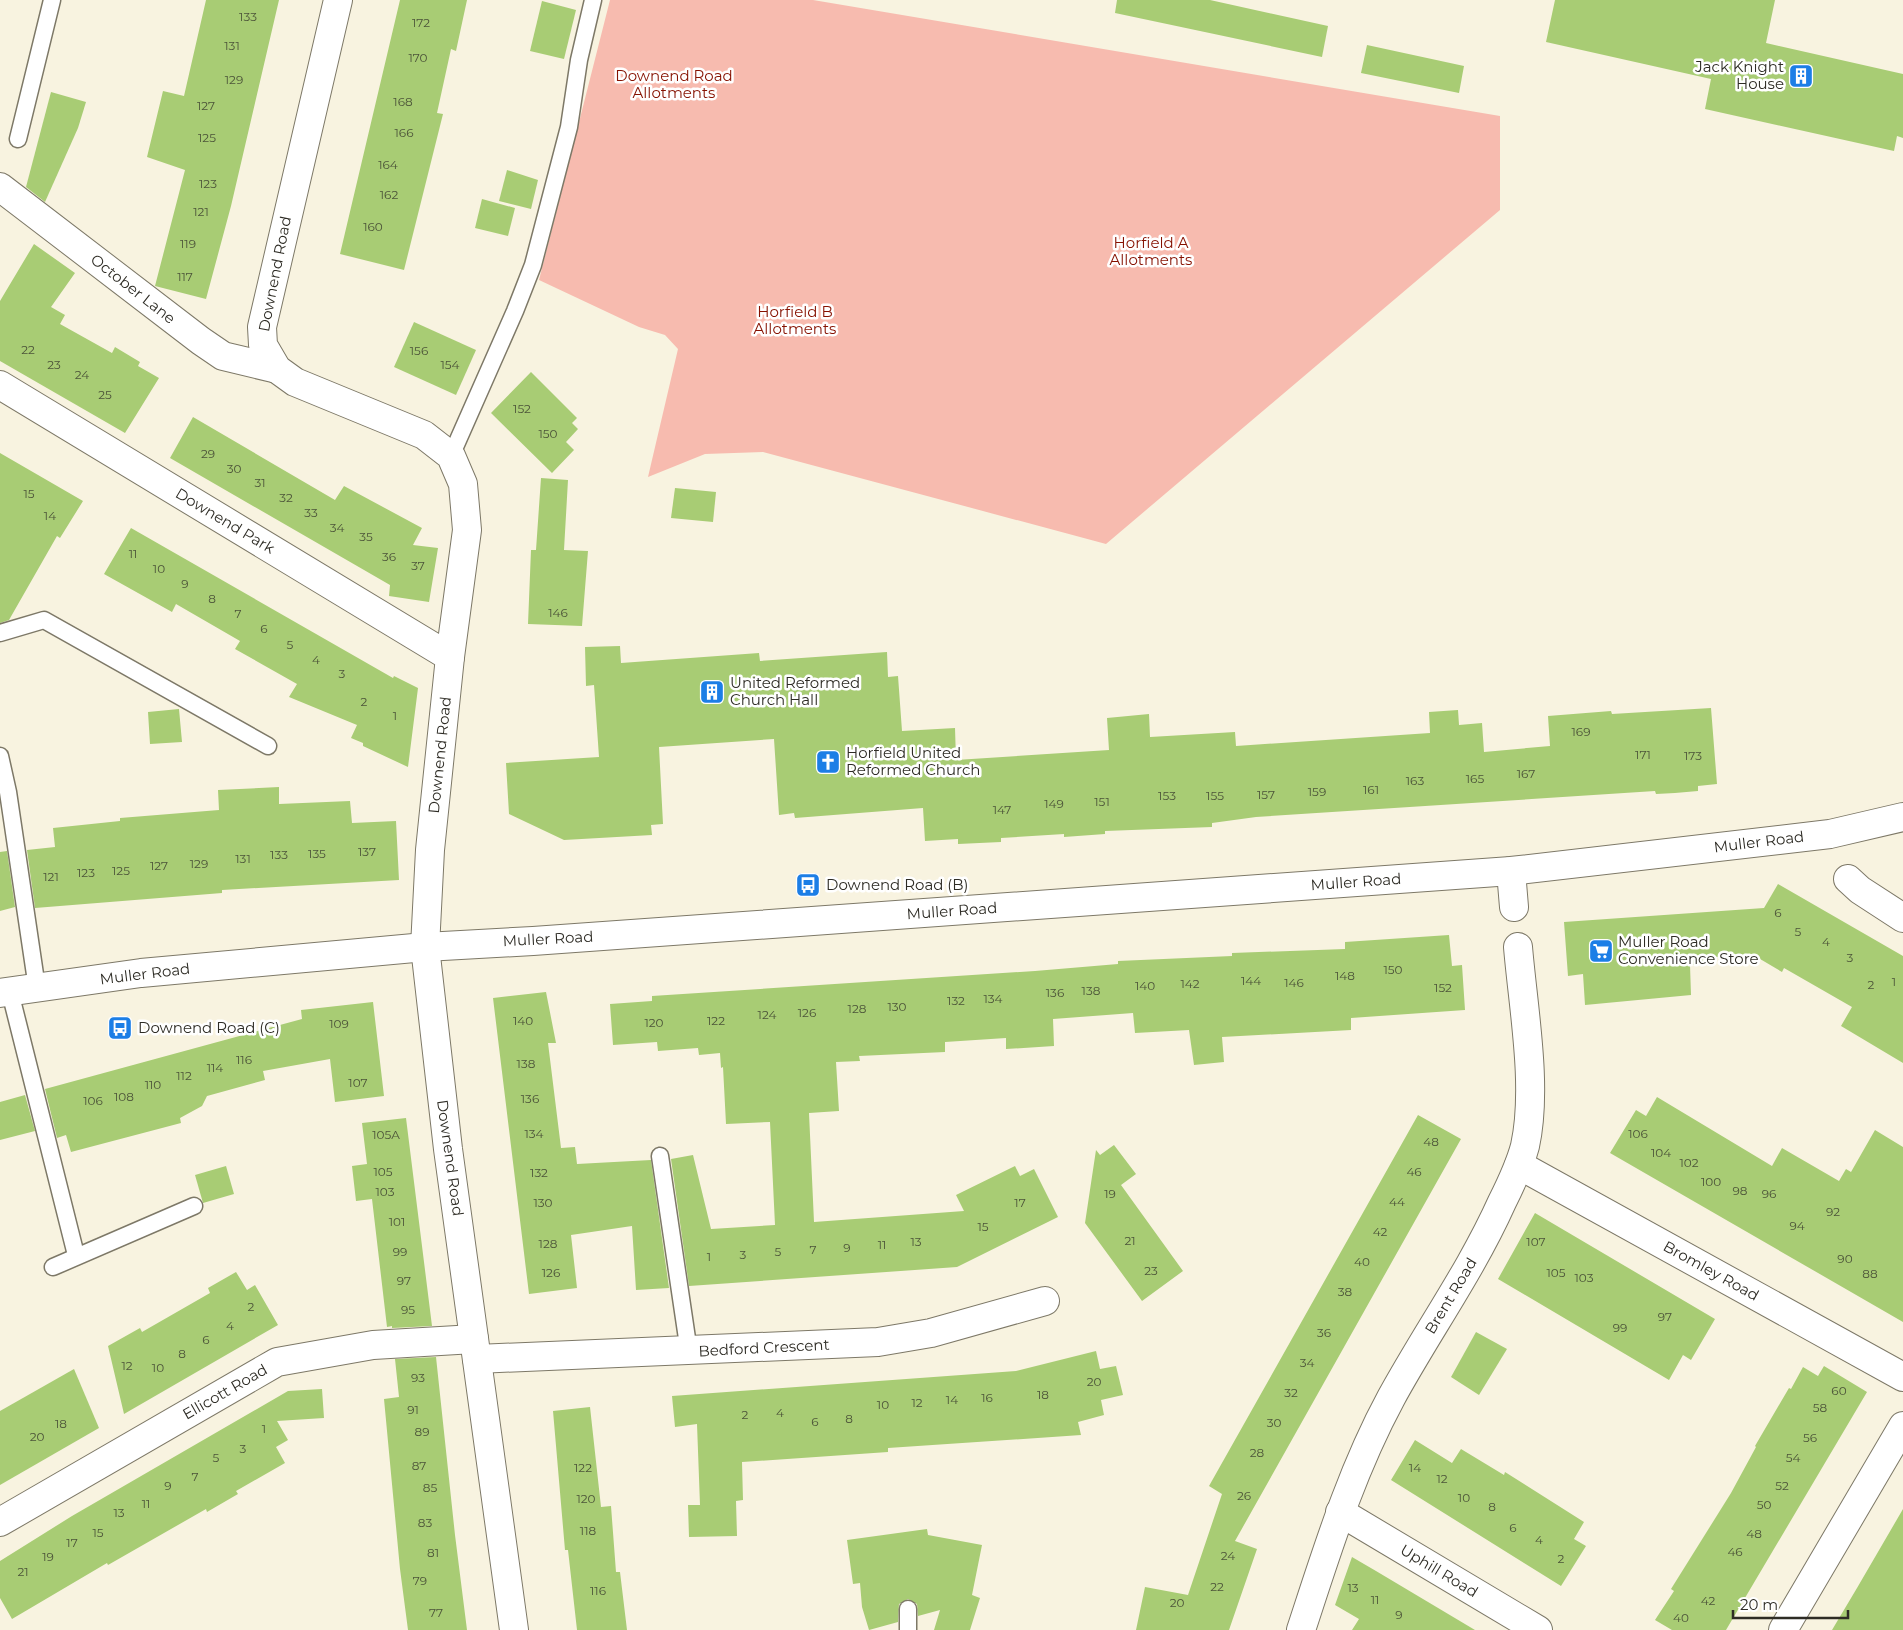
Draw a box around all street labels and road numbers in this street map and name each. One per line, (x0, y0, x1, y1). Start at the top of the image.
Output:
street label: Downend Road (254, 214, 295, 333)
street label: October Lane (87, 250, 180, 328)
street label: Downend Park (172, 483, 278, 558)
street label: Downend Road (424, 696, 455, 814)
street label: Muller Road (1713, 827, 1805, 856)
street label: Muller Road (1310, 869, 1402, 894)
street label: Muller Road (906, 898, 998, 923)
street label: Muller Road (502, 927, 594, 950)
street label: Muller Road (99, 959, 191, 988)
street label: Downend Road (433, 1098, 468, 1217)
street label: Bromley Road (1660, 1236, 1763, 1305)
street label: Brent Road (1420, 1254, 1481, 1337)
street label: Bedford Crescent (698, 1335, 830, 1360)
street label: Ellicott Road (179, 1360, 271, 1424)
street label: Uphill Road (1397, 1540, 1482, 1601)

